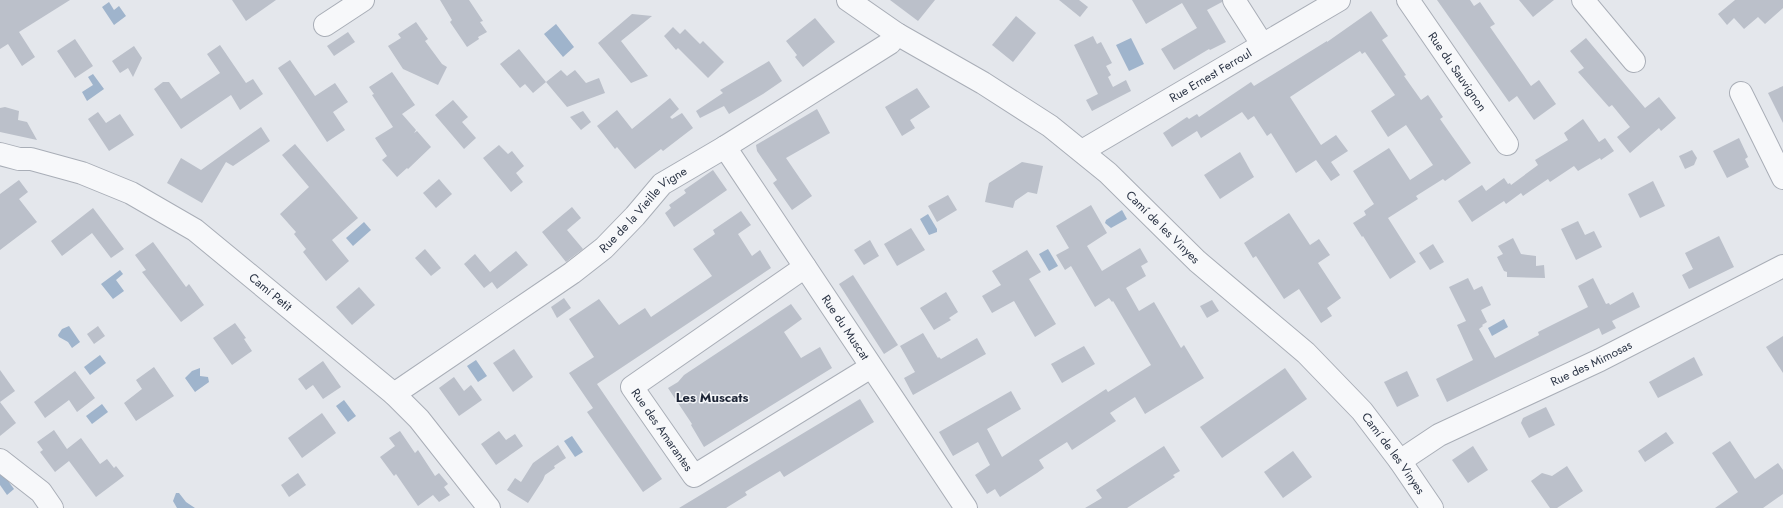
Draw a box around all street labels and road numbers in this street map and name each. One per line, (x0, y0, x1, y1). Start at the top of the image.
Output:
street label: Rue du Sauvignon (1424, 28, 1491, 115)
street label: Rue Ernest Ferroul (1166, 44, 1255, 107)
street label: Rue de la Vieille Vigne (596, 162, 690, 257)
street label: Camí de les Vinyes (1122, 187, 1204, 268)
street label: Camí Petit (245, 269, 296, 315)
street label: Rue du Muscat (817, 291, 874, 364)
street label: Rue des Mimosas (1547, 336, 1635, 391)
street label: Rue des Amarantes (627, 385, 697, 475)
street label: Camí de les Vinyes (1357, 409, 1429, 498)

